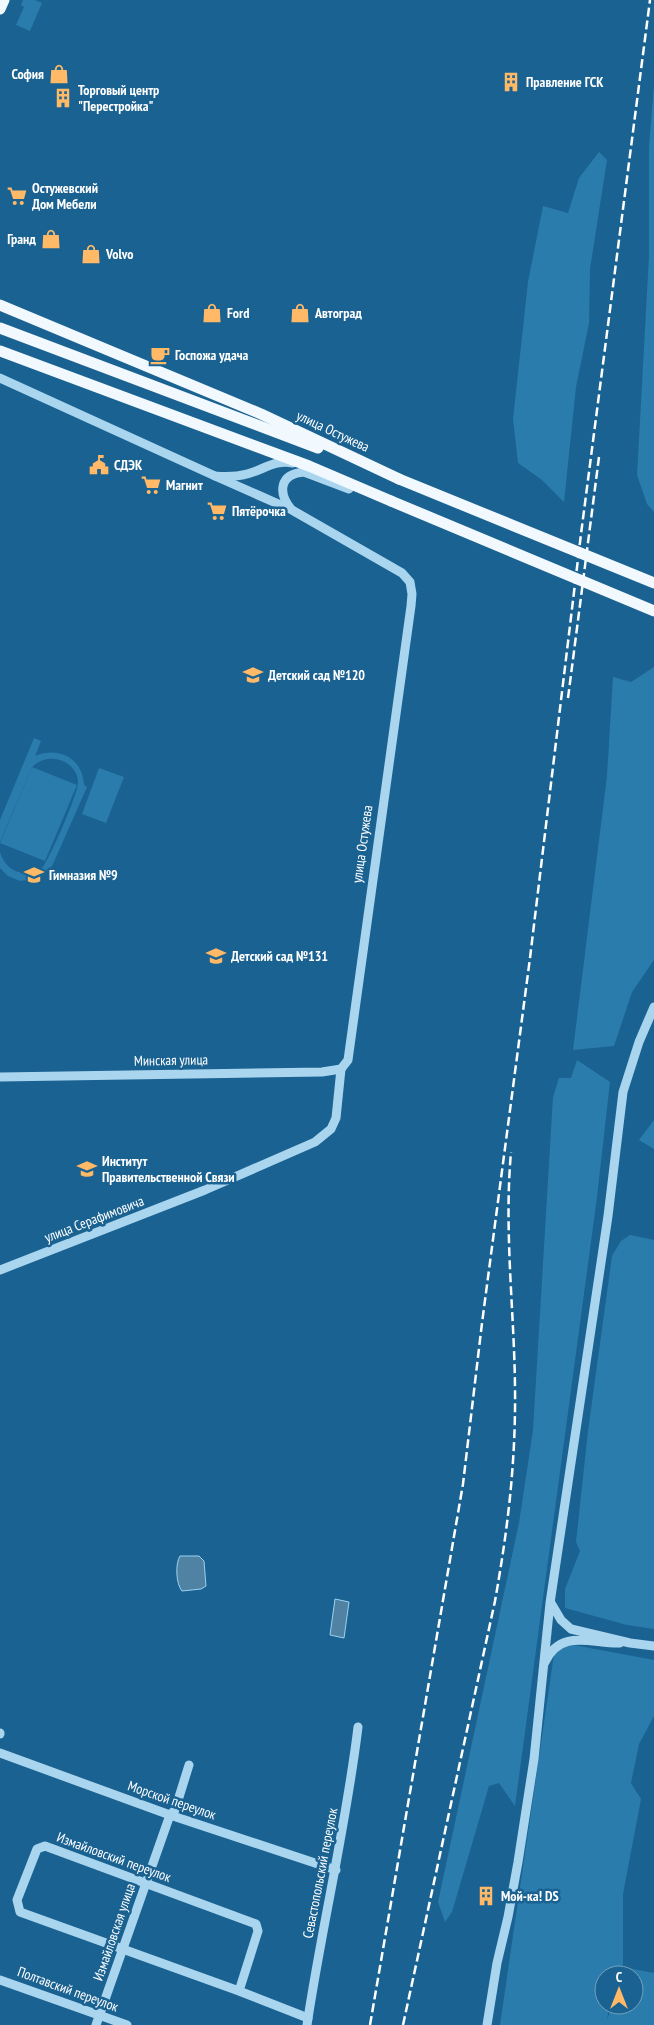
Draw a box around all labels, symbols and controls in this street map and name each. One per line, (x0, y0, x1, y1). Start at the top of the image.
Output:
shop icon: София (48, 63, 70, 85)
place label: София (11, 65, 44, 83)
building icon: Правление ГСК (500, 71, 522, 93)
place label: Правление ГСК (526, 73, 604, 91)
place label: Торговый центр "Перестройка" (78, 81, 159, 115)
building icon: Торговый центр "Перестройка" (52, 87, 74, 109)
place label: Остужевский Дом Мебели (32, 179, 98, 213)
supermarket icon: Остужевский Дом Мебели (6, 185, 28, 207)
shop icon: Гранд (40, 228, 62, 250)
place label: Гранд (7, 230, 36, 248)
shop icon: Volvo (80, 243, 102, 265)
place label: Volvo (105, 245, 134, 263)
shop icon: Ford (201, 302, 223, 324)
shop icon: Автоград (289, 302, 311, 324)
place label: Ford (227, 304, 249, 322)
place label: Автоград (314, 304, 362, 322)
cafe icon: Госпожа удача (149, 344, 171, 366)
place label: Госпожа удача (175, 346, 249, 364)
street label: улица Остужева (294, 406, 372, 456)
public building icon: СДЭК (88, 454, 110, 476)
place label: СДЭК (114, 456, 143, 474)
supermarket icon: Магнит (140, 474, 162, 496)
place label: Магнит (166, 476, 203, 494)
supermarket icon: Пятёрочка (206, 500, 228, 522)
place label: Пятёрочка (232, 502, 286, 520)
school or university icon: Детский сад №120 (242, 664, 264, 686)
place label: Детский сад №120 (268, 666, 365, 684)
street label: улица Остужева (348, 804, 376, 884)
school or university icon: Гимназия №9 (23, 864, 45, 886)
place label: Гимназия №9 (49, 866, 118, 884)
school or university icon: Детский сад №131 (205, 945, 227, 967)
place label: Детский сад №131 (231, 947, 328, 965)
street label: Минская улица (134, 1050, 208, 1070)
place label: Институт Правительственной Связи (102, 1152, 235, 1186)
school or university icon: Институт Правительственной Связи (76, 1158, 98, 1180)
street label: улица Серафимовича (42, 1192, 146, 1246)
street label: Морской переулок (125, 1776, 219, 1824)
street label: Севастопольский переулок (299, 1806, 342, 1940)
street label: Измайловский переулок (54, 1828, 174, 1886)
street label: Измайловская улица (89, 1881, 139, 1983)
building icon: Мой-ка! DS (475, 1885, 497, 1907)
place label: Мой-ка! DS (501, 1887, 559, 1905)
street label: Полтавский переулок (15, 1962, 122, 2016)
north arrow (594, 1965, 644, 2015)
text: С (616, 1968, 623, 1986)

